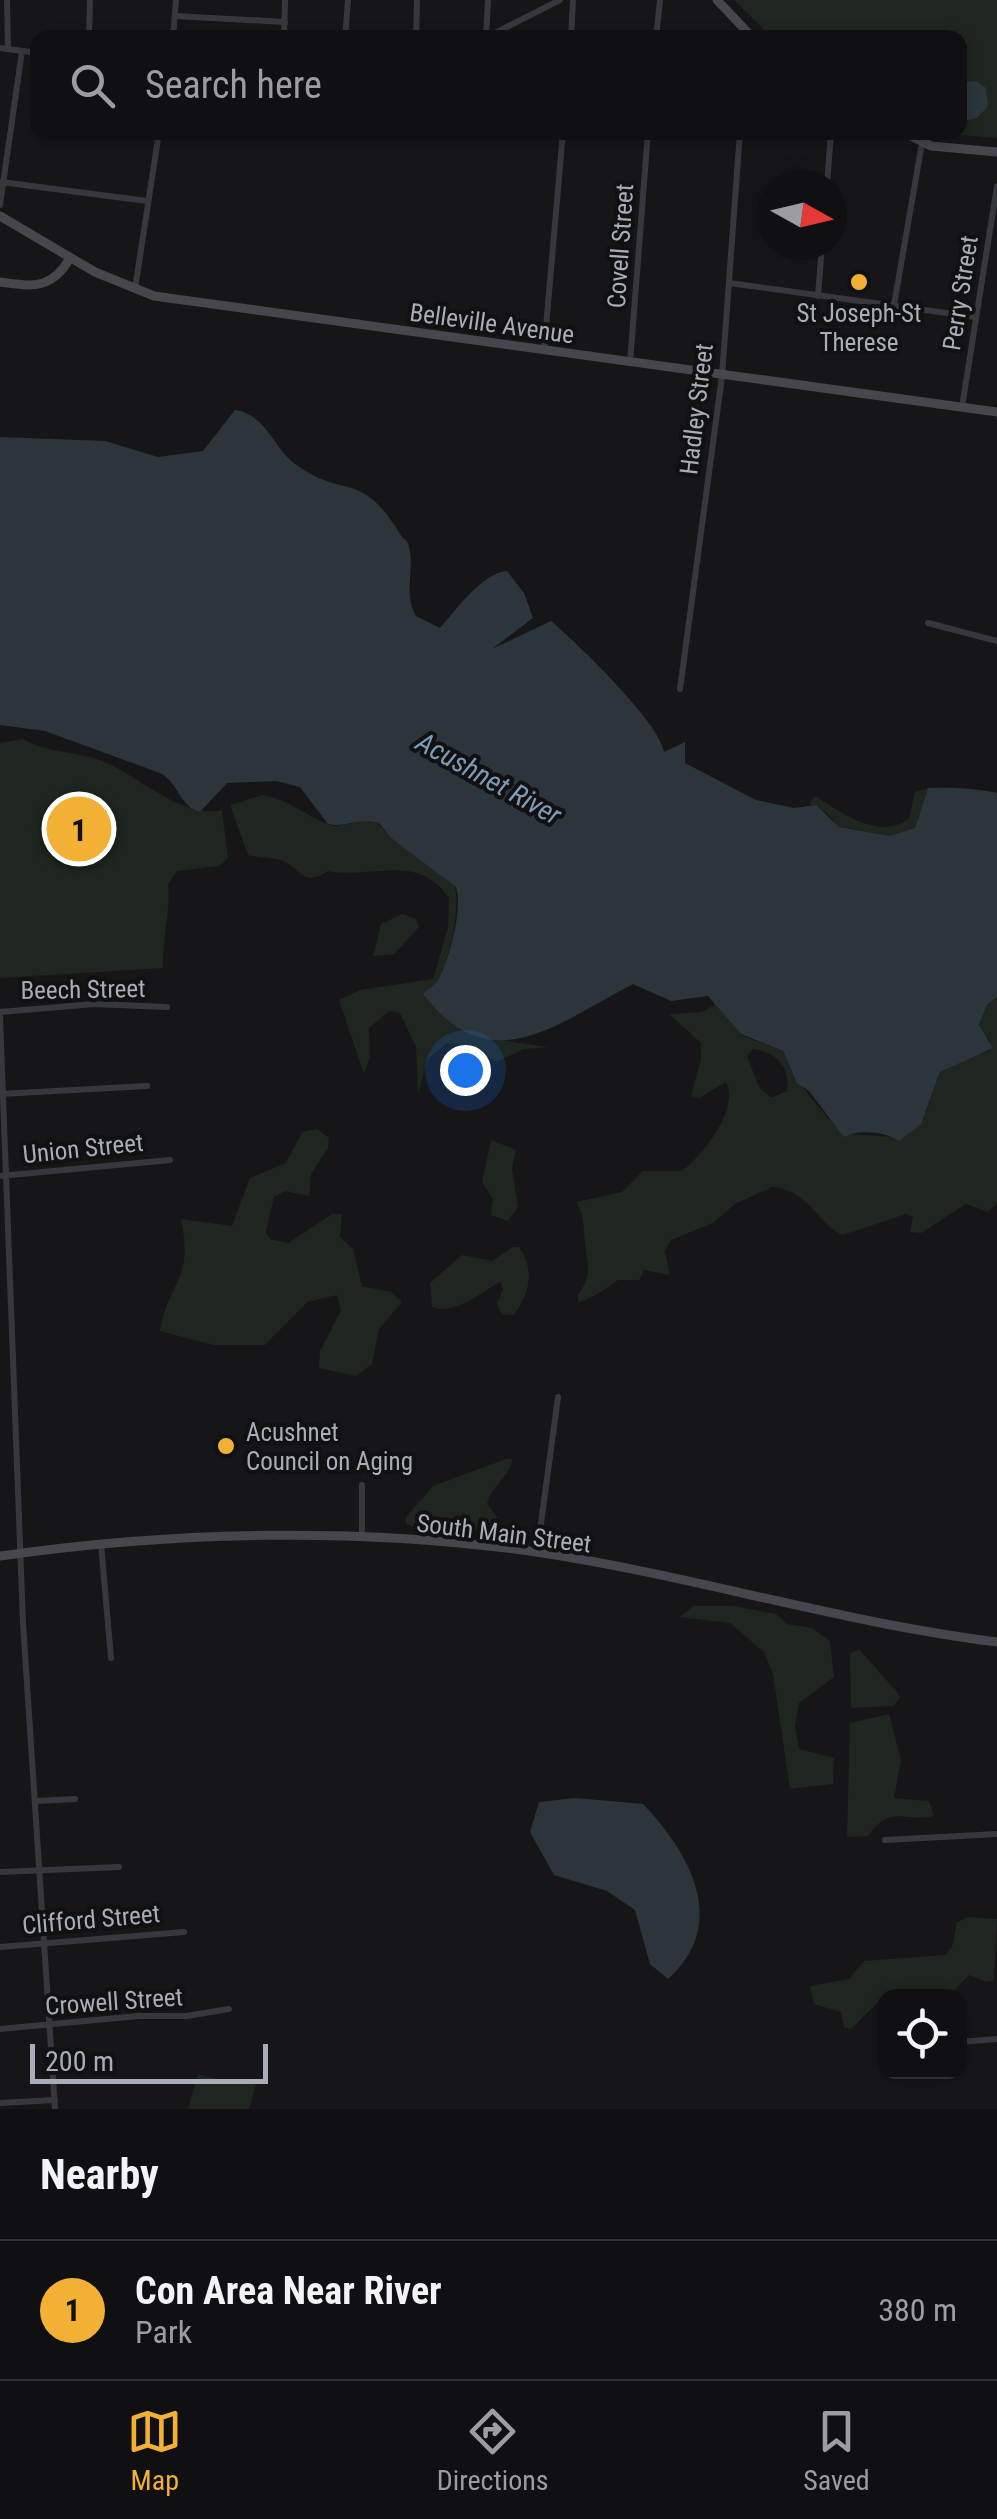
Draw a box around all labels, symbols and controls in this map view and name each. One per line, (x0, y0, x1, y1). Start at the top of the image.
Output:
search box (30, 30, 967, 140)
icon: search (65, 58, 120, 113)
text: Search here (145, 63, 322, 107)
north arrow (757, 170, 847, 260)
street label: Covell Street (602, 183, 639, 309)
street label: Perry Street (937, 234, 984, 352)
marker: St Joseph-St Therese (848, 271, 870, 293)
street label: Belleville Avenue (408, 298, 576, 349)
place label: St Joseph-St Therese (797, 299, 921, 357)
street label: Hadley Street (674, 342, 719, 476)
water label: Acushnet River (410, 725, 567, 832)
pin: 1 (46, 792, 112, 866)
street label: Beech Street (20, 974, 146, 1005)
your location (440, 1045, 491, 1096)
street label: Union Street (21, 1128, 145, 1169)
place label: Acushnet Council on Aging (246, 1418, 413, 1476)
marker: Acushnet Council on Aging (215, 1435, 237, 1457)
street label: South Main Street (415, 1508, 593, 1559)
street label: Clifford Street (21, 1899, 161, 1940)
street label: Crowell Street (44, 1982, 184, 2021)
map controls (877, 1989, 967, 2079)
button: locate (877, 1989, 967, 2079)
scale bar (30, 2039, 268, 2084)
text: 200 m (45, 2045, 114, 2078)
text: Nearby (40, 2150, 159, 2199)
text: Con Area Near River (135, 2269, 442, 2313)
text: 1 (64, 2291, 81, 2329)
text: 380 m (878, 2291, 957, 2329)
text: Park (135, 2313, 192, 2351)
tab: Map (127, 2404, 182, 2497)
tab: Directions (437, 2404, 549, 2497)
tab: Saved (803, 2404, 870, 2497)

